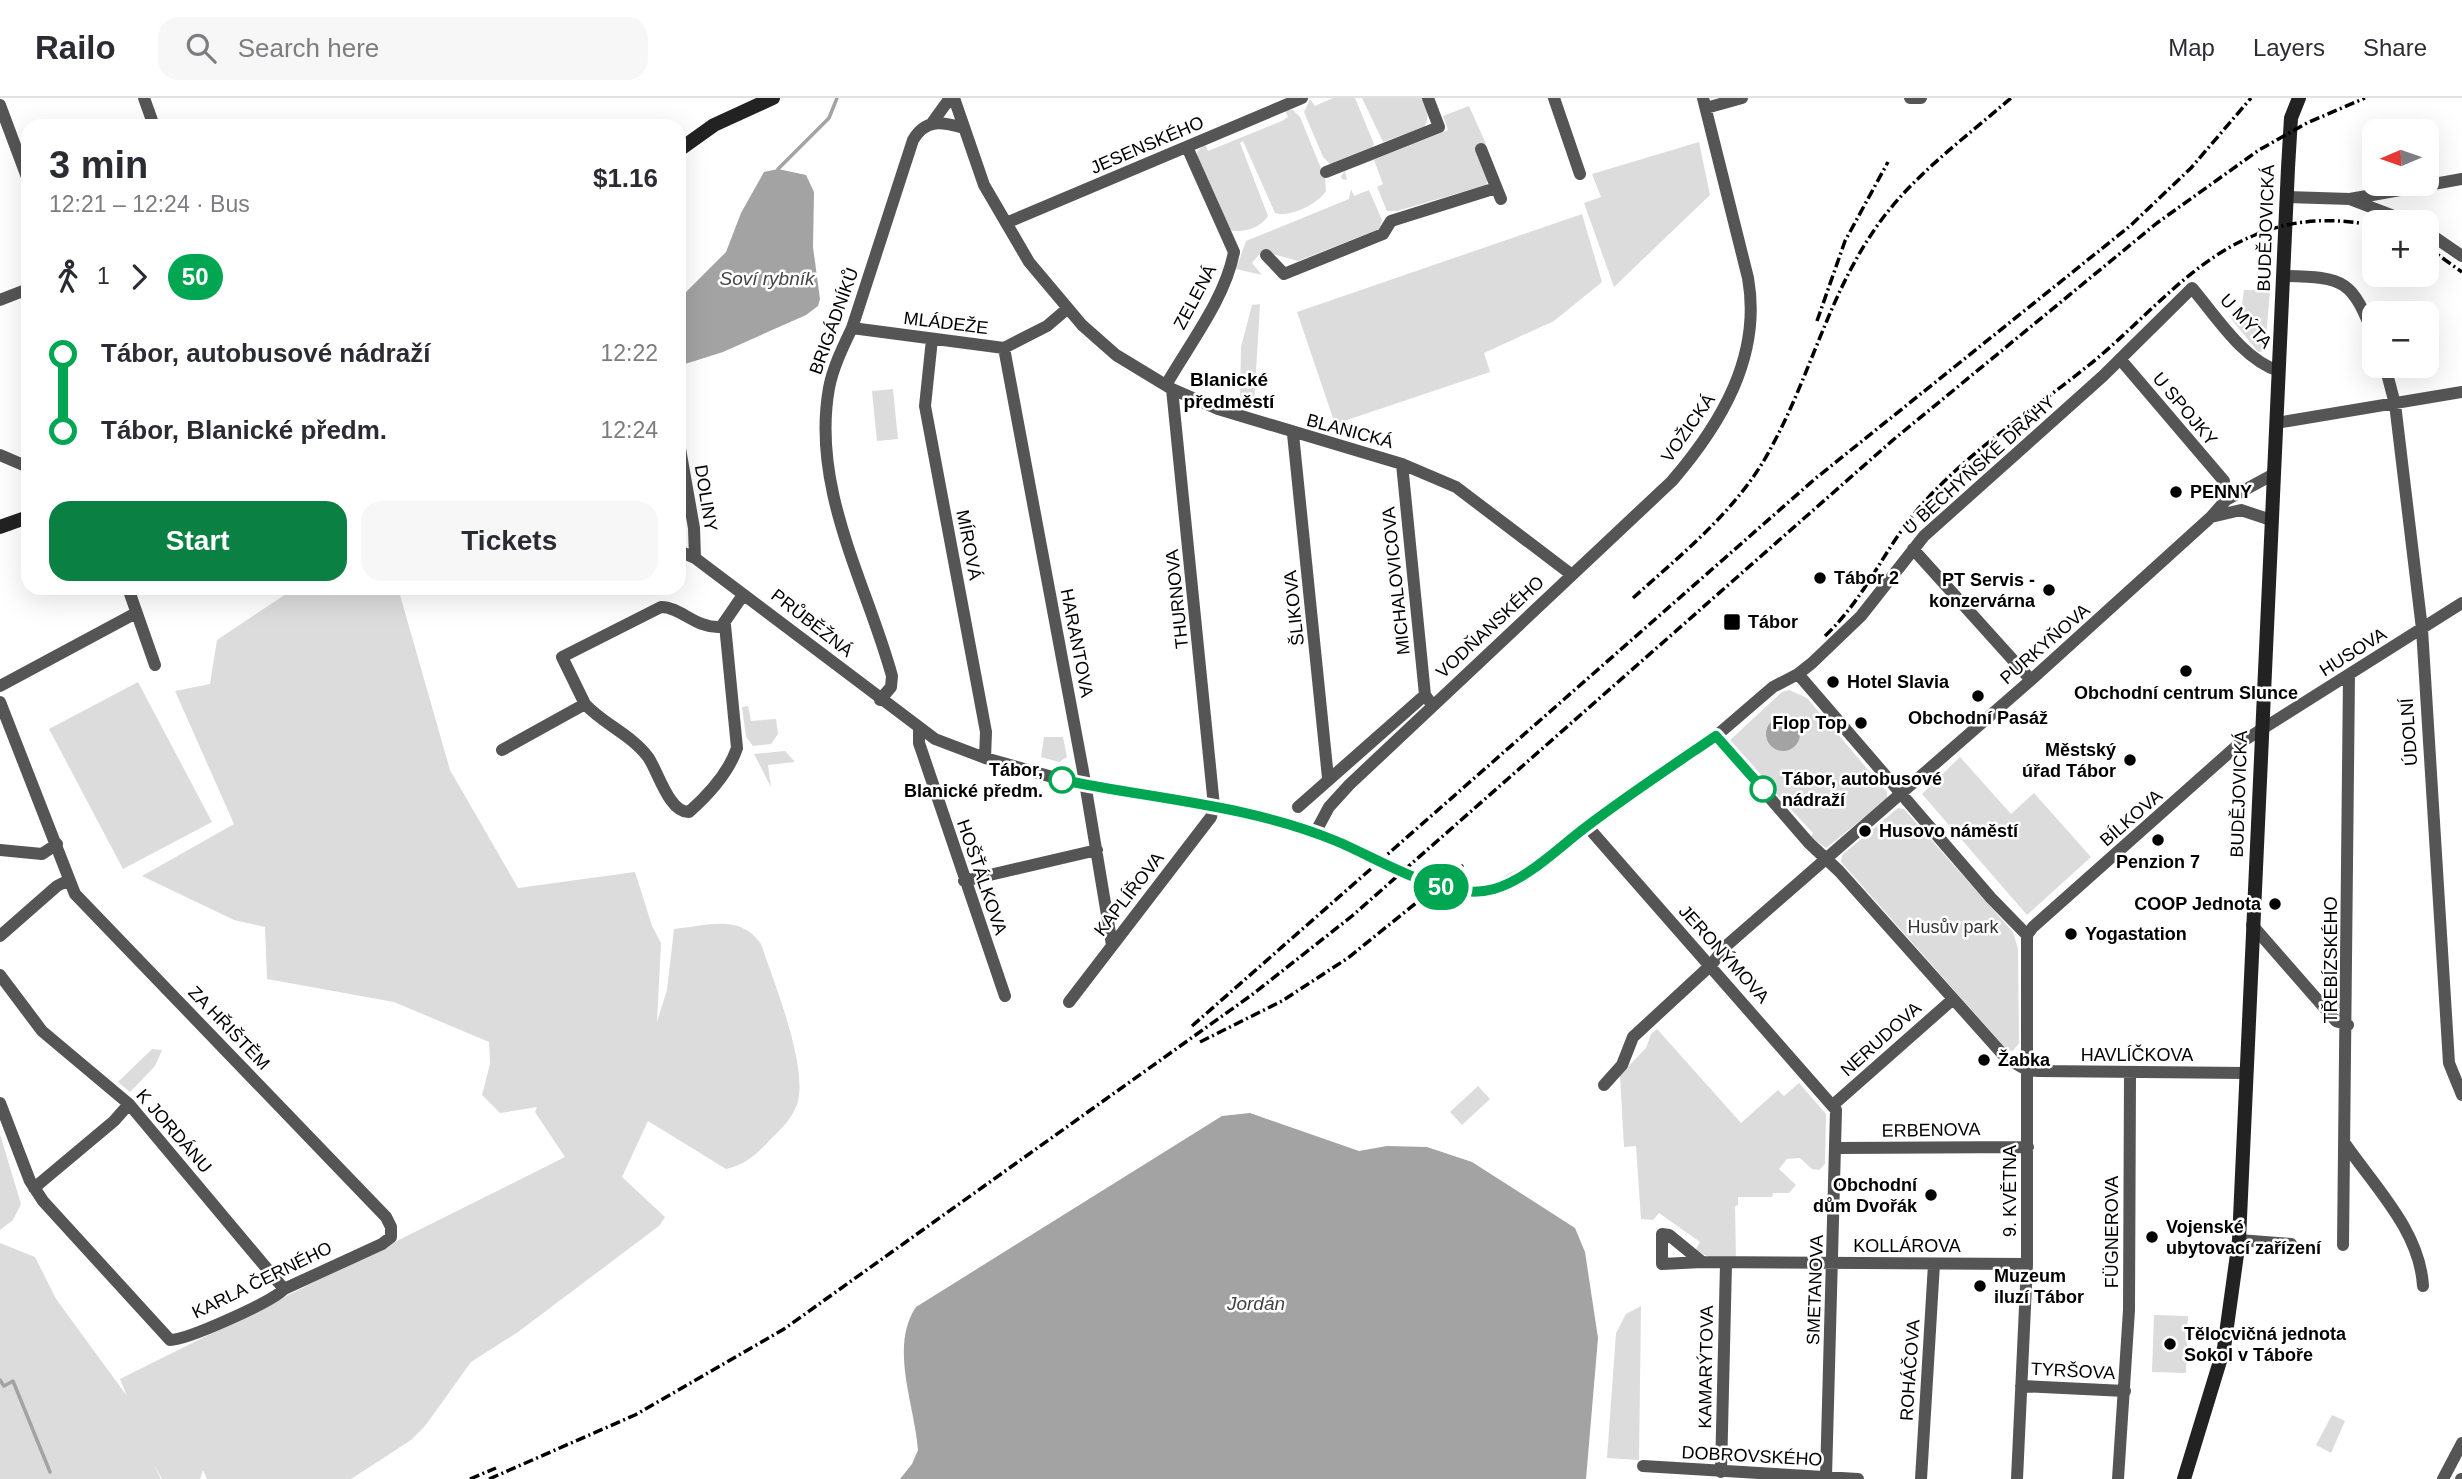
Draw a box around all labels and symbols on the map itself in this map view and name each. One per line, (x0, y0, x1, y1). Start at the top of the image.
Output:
street label: JESENSKÉHO (1087, 112, 1207, 178)
north arrow (2362, 119, 2440, 196)
street label: BUDĚJOVICKÁ (2254, 164, 2278, 292)
street label: ZELENÁ (1170, 261, 1220, 333)
street label: BRIGÁDNÍKŮ (805, 265, 863, 377)
water label: Soví rybník (719, 268, 816, 289)
street label: U MÝTA (2216, 290, 2276, 352)
street label: MLÁDEŽE (903, 308, 989, 338)
street label: U SPOJKY (2149, 368, 2221, 450)
district label: Blanické předměstí (1184, 369, 1275, 412)
street label: VOŽICKÁ (1657, 390, 1719, 466)
street label: U BECHYŇSKÉ DRÁHY (1899, 392, 2059, 538)
street label: BLANICKÁ (1304, 410, 1396, 452)
street label: DOLINY (691, 463, 721, 533)
place label: PENNY (2190, 482, 2252, 502)
marker: PENNY (2168, 484, 2184, 500)
street label: MICHALOVICOVA (1378, 506, 1414, 656)
street label: MÍROVÁ (952, 508, 986, 582)
street label: THURNOVA (1162, 548, 1192, 650)
place label: Tábor 2 (1834, 568, 1899, 588)
street label: ŠLIKOVA (1279, 569, 1308, 647)
marker: Tábor 2 (1812, 570, 1828, 586)
place label: PT Servis - konzervárna (1929, 570, 2036, 611)
street label: VODŇANSKÉHO (1432, 572, 1548, 682)
marker: PT Servis - konzervárna (2041, 582, 2057, 598)
street label: PRŮBĚŽNÁ (767, 584, 857, 661)
street label: HARANTOVA (1057, 587, 1097, 699)
street label: PURKYŇOVA (1996, 600, 2094, 688)
marker: Tábor (1722, 612, 1742, 632)
place label: Tábor (1748, 612, 1798, 632)
street label: HUSOVA (2316, 624, 2390, 680)
marker: Obchodní centrum Slunce (2178, 663, 2194, 679)
place label: Hotel Slavia (1847, 672, 1950, 692)
marker: Hotel Slavia (1825, 674, 1841, 690)
place label: Obchodní centrum Slunce (2074, 683, 2298, 703)
marker: Obchodní Pasáž (1970, 688, 1986, 704)
street label: ÚDOLNÍ (2396, 697, 2421, 767)
place label: Obchodní Pasáž (1908, 708, 2048, 728)
place label: Flop Top (1772, 713, 1847, 733)
marker: Flop Top (1853, 715, 1869, 731)
street label: BUDĚJOVICKÁ (2227, 730, 2251, 858)
place label: Městský úřad Tábor (2022, 740, 2116, 781)
marker: Městský úřad Tábor (2122, 752, 2138, 768)
place label: Tábor, Blanické předm. (904, 760, 1043, 801)
marker: Tábor, Blanické předm. (1049, 767, 1075, 793)
place label: Tábor, autobusové nádraží (1782, 769, 1942, 810)
marker: Tábor, autobusové nádraží (1750, 776, 1776, 802)
street label: BÍLKOVA (2096, 786, 2166, 850)
street label: HOŠŤÁLKOVA (953, 816, 1012, 937)
place label: Husovo náměstí (1879, 821, 2019, 841)
marker: Husovo náměstí (1857, 823, 1873, 839)
marker: Penzion 7 (2150, 832, 2166, 848)
street label: KAPLÍŘOVA (1090, 848, 1168, 940)
place label: Penzion 7 (2116, 852, 2200, 872)
line badge: 50 (1410, 864, 1472, 910)
place label: COOP Jednota (2134, 894, 2262, 914)
marker: COOP Jednota (2267, 896, 2283, 912)
street label: TŘEBÍZSKÉHO (2321, 896, 2341, 1024)
street label: JERONÝMOVA (1675, 901, 1773, 1007)
park label: Husův park (1907, 917, 2000, 937)
place label: Yogastation (2085, 924, 2187, 944)
marker: Yogastation (2063, 926, 2079, 942)
street label: ZA HŘIŠTĚM (184, 982, 274, 1074)
street label: NERUDOVA (1837, 998, 1925, 1080)
street label: HAVLÍČKOVA (2081, 1044, 2193, 1065)
place label: Žabka (1998, 1049, 2051, 1070)
marker: Žabka (1976, 1052, 1992, 1068)
street label: K JORDÁNU (132, 1085, 216, 1177)
street label: ERBENOVA (1881, 1119, 1981, 1141)
street label: 9. KVĚTNA (2000, 1145, 2020, 1237)
place label: Obchodní dům Dvořák (1813, 1175, 1918, 1216)
street label: FÜGNEROVA (2102, 1176, 2122, 1288)
marker: Obchodní dům Dvořák (1923, 1187, 1939, 1203)
place label: Vojenské ubytovací zařízení (2166, 1217, 2322, 1258)
marker: Vojenské ubytovací zařízení (2144, 1229, 2160, 1245)
street label: SMETANOVA (1803, 1235, 1827, 1345)
street label: KOLLÁROVA (1853, 1236, 1961, 1256)
street label: KARLA ČERNÉHO (188, 1237, 335, 1323)
place label: Muzeum iluzí Tábor (1994, 1266, 2084, 1307)
marker: Muzeum iluzí Tábor (1972, 1278, 1988, 1294)
water label: Jordán (1226, 1293, 1285, 1314)
street label: KAMARÝTOVA (1695, 1305, 1717, 1429)
street label: ROHÁČOVA (1895, 1319, 1924, 1421)
place label: Tělocvičná jednota Sokol v Táboře (2184, 1324, 2347, 1365)
marker: Tělocvičná jednota Sokol v Táboře (2162, 1336, 2178, 1352)
street label: TYRŠOVA (2030, 1358, 2116, 1383)
street label: DOBROVSKÉHO (1681, 1442, 1823, 1470)

